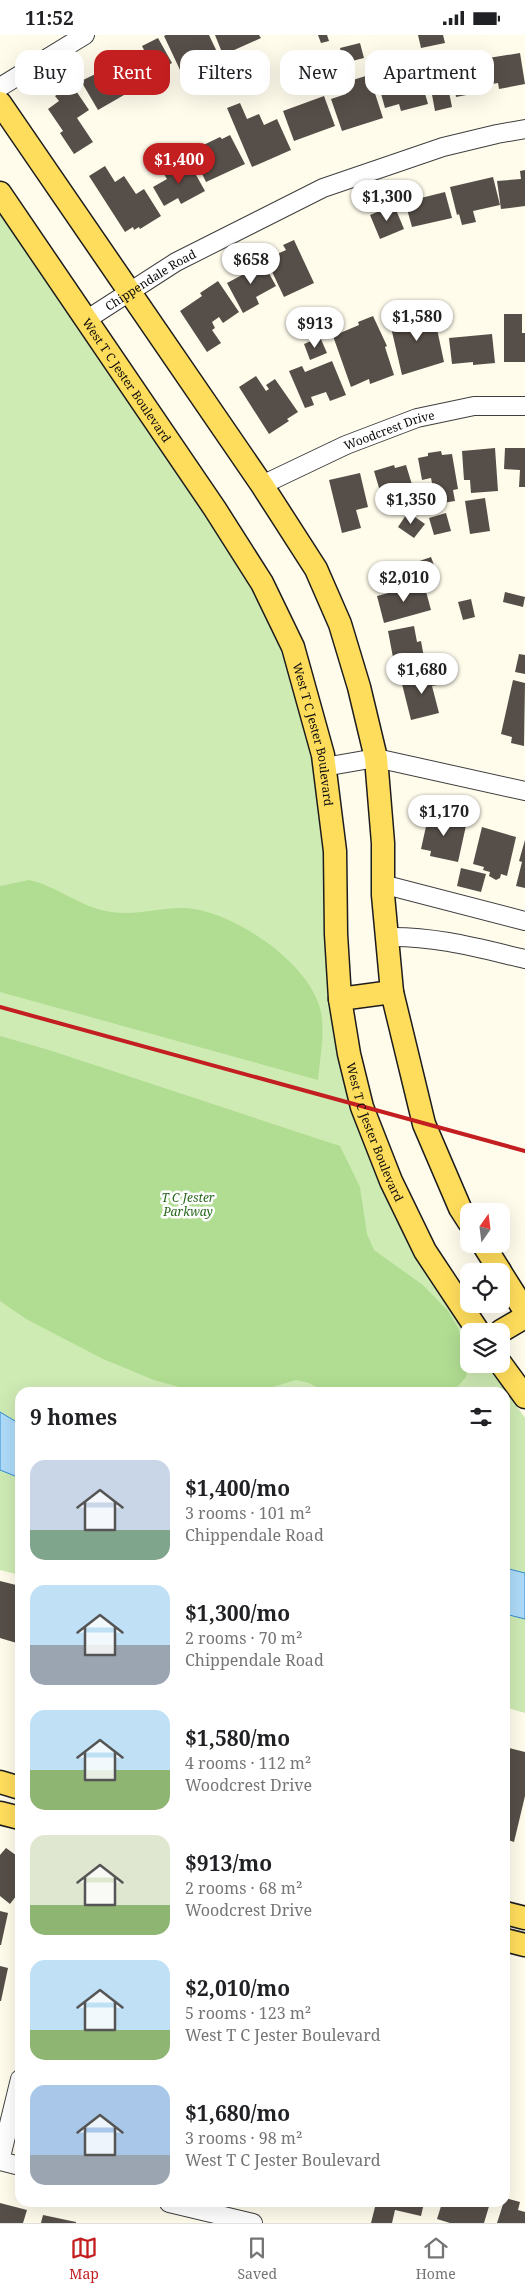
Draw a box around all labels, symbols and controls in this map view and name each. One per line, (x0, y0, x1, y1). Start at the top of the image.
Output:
text: 11:52 (25, 5, 74, 31)
chip: Buy (15, 50, 84, 95)
chip: Rent (94, 50, 170, 95)
chip: Filters (180, 50, 270, 95)
chip: New (280, 50, 355, 95)
chip: Apartment (365, 50, 494, 95)
pin: $1,400 (138, 143, 220, 185)
text: $1,400 (154, 148, 204, 170)
pin: $1,300 (346, 179, 428, 222)
text: $1,300 (362, 185, 412, 207)
pin: $658 (221, 243, 281, 285)
street label: Chippendale Road (102, 245, 199, 314)
text: $658 (233, 248, 269, 270)
pin: $1,580 (376, 299, 458, 342)
text: $1,580 (392, 305, 442, 327)
pin: $913 (285, 307, 345, 349)
text: $913 (297, 312, 333, 334)
street label: West T C Jester Boulevard (79, 314, 176, 446)
street label: Woodcrest Drive (341, 406, 436, 454)
pin: $1,350 (370, 483, 452, 525)
text: $1,350 (386, 488, 436, 510)
pin: $2,010 (363, 561, 445, 603)
text: $2,010 (379, 566, 429, 588)
pin: $1,680 (381, 653, 463, 695)
text: $1,680 (397, 658, 447, 680)
street label: West T C Jester Boulevard (289, 661, 338, 808)
pin: $1,170 (403, 795, 485, 837)
text: $1,170 (419, 800, 469, 822)
street label: West T C Jester Boulevard (343, 1061, 408, 1205)
park label: T C Jester Parkway (162, 1189, 215, 1220)
north arrow (460, 1203, 510, 1253)
map controls (460, 1203, 510, 1373)
button: locate (460, 1263, 510, 1313)
button: layers (460, 1323, 510, 1373)
text: 9 homes (30, 1403, 117, 1431)
icon: filters (467, 1403, 495, 1431)
text: $1,400/mo (185, 1474, 290, 1502)
icon: home (70, 1480, 130, 1540)
text: 3 rooms · 101 m² (185, 1502, 311, 1524)
text: Chippendale Road (185, 1524, 324, 1546)
text: $1,300/mo (185, 1599, 290, 1627)
icon: home (70, 1605, 130, 1665)
text: 2 rooms · 70 m² (185, 1627, 302, 1649)
text: Chippendale Road (185, 1649, 324, 1671)
text: $1,580/mo (185, 1724, 290, 1752)
icon: home (70, 1730, 130, 1790)
text: 4 rooms · 112 m² (185, 1752, 311, 1774)
text: Woodcrest Drive (185, 1774, 312, 1796)
text: $913/mo (185, 1849, 272, 1877)
icon: home (70, 1855, 130, 1915)
text: 2 rooms · 68 m² (185, 1877, 302, 1899)
text: Woodcrest Drive (185, 1899, 312, 1921)
text: $2,010/mo (185, 1974, 290, 2002)
icon: home (70, 1980, 130, 2040)
text: 5 rooms · 123 m² (185, 2002, 311, 2024)
text: West T C Jester Boulevard (185, 2024, 381, 2046)
text: $1,680/mo (185, 2099, 290, 2127)
icon: home (70, 2105, 130, 2165)
text: 3 rooms · 98 m² (185, 2127, 302, 2149)
text: West T C Jester Boulevard (185, 2149, 381, 2171)
tab: Map (69, 2234, 99, 2283)
tab: Saved (237, 2234, 277, 2283)
tab: Home (416, 2234, 456, 2283)

